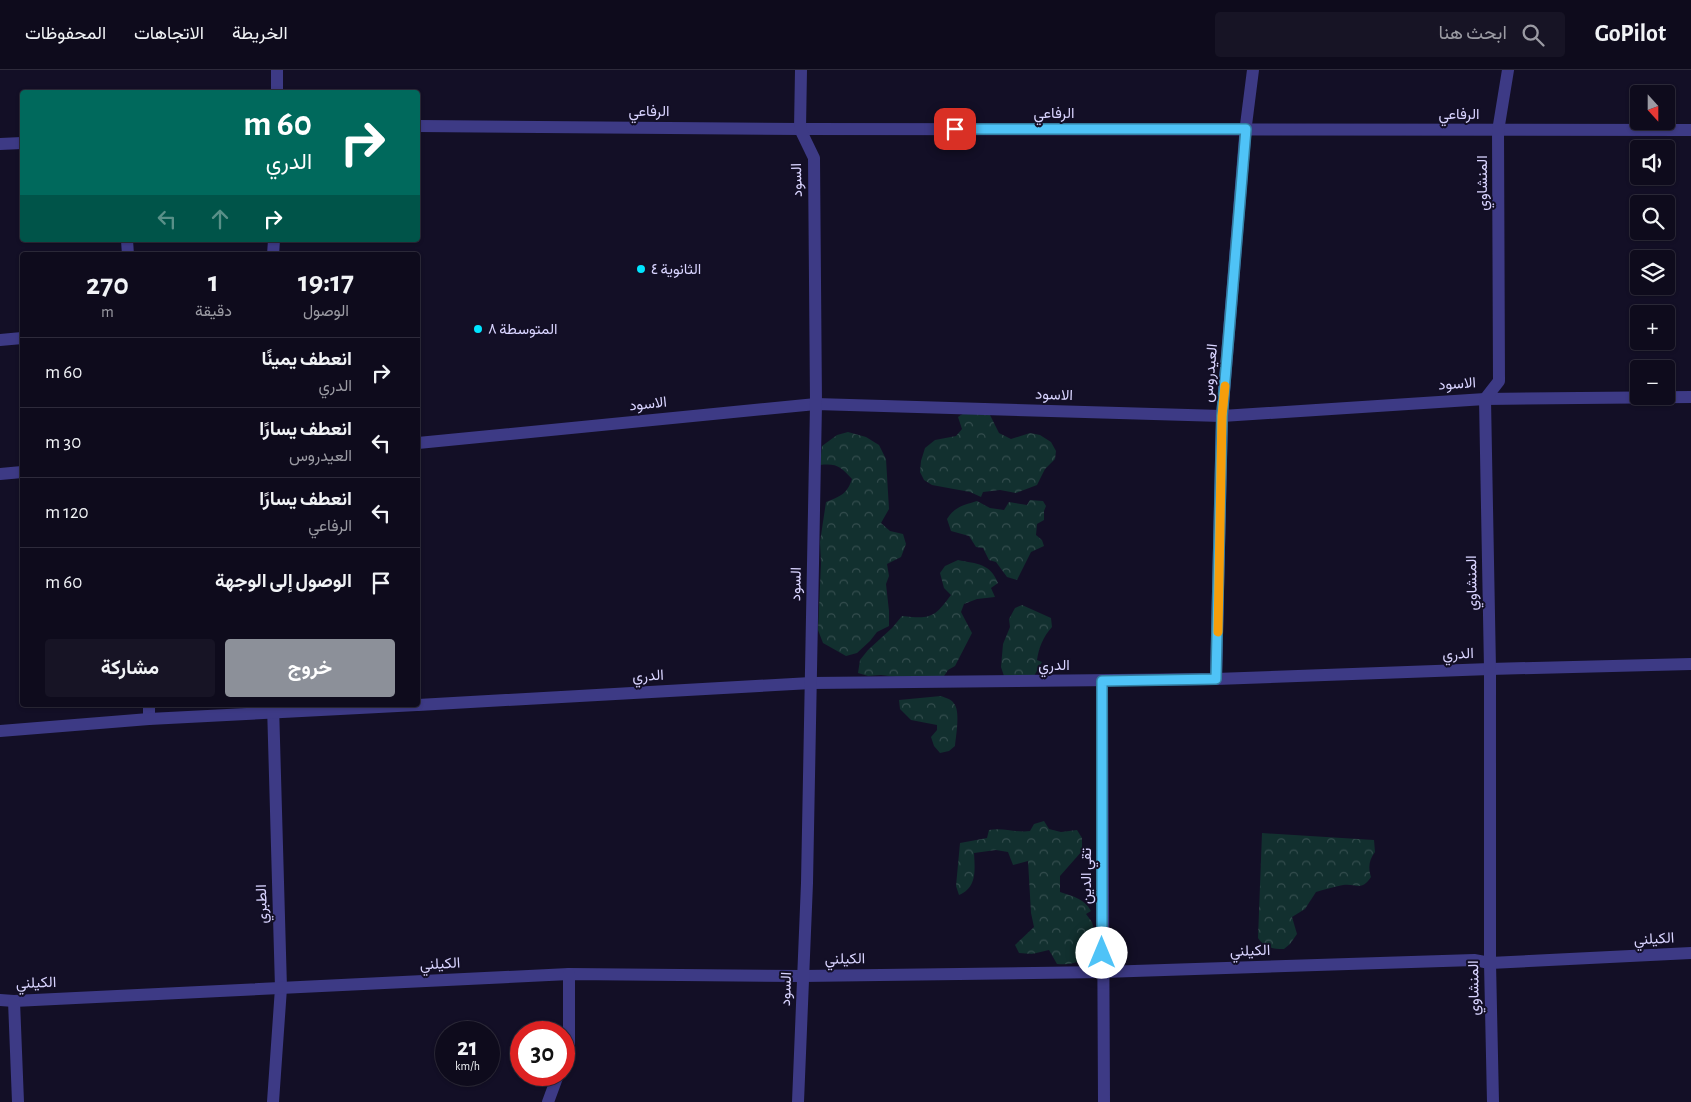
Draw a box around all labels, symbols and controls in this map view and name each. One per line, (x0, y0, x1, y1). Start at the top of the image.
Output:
search box (1215, 12, 1565, 57)
icon: search (1519, 21, 1547, 49)
text: GoPilot (1595, 22, 1666, 46)
text: ابحث هنا (1439, 24, 1507, 43)
text: المحفوظات (25, 25, 106, 43)
text: الاتجاهات (134, 25, 204, 43)
text: الخريطة (232, 25, 288, 43)
north arrow (1630, 85, 1675, 130)
map controls (1630, 85, 1675, 405)
street label: الرفاعي (629, 104, 669, 124)
street label: الرفاعي (1034, 106, 1074, 126)
text: 60 m (243, 107, 312, 142)
street label: الرفاعي (1439, 107, 1479, 127)
pin (934, 108, 976, 150)
icon: right (330, 110, 395, 175)
icon: arrive (941, 115, 969, 143)
button: sound (1630, 140, 1675, 185)
text: الدري (266, 151, 312, 173)
street label: المنشاوي (1475, 155, 1495, 211)
street label: السود (789, 163, 806, 197)
button: search (1630, 195, 1675, 240)
icon: left (153, 205, 181, 233)
icon: ahead (206, 205, 234, 233)
icon: right (259, 205, 287, 233)
button: layers (1630, 250, 1675, 295)
place label: الثانوية ٤ (651, 262, 701, 278)
marker: الثانوية ٤ (635, 263, 647, 275)
text: 1 (208, 267, 219, 297)
text: 19:17 (298, 267, 354, 297)
text: 270 (86, 270, 129, 300)
text: دقيقة (195, 303, 232, 319)
text: الوصول (303, 303, 349, 319)
text: m (101, 304, 114, 320)
button: + (1630, 305, 1675, 350)
place label: المتوسطة ٨ (488, 322, 558, 338)
marker: المتوسطة ٨ (472, 323, 484, 335)
street label: العيدروس (1200, 343, 1222, 403)
text: انعطف يمينًا (262, 350, 352, 369)
icon: right (367, 359, 395, 387)
button: − (1630, 360, 1675, 405)
text: 60 m (45, 363, 82, 382)
street label: الاسود (1438, 375, 1476, 394)
text: الدري (318, 378, 352, 394)
street label: الاسود (1035, 387, 1073, 404)
street label: الاسود (628, 395, 668, 414)
text: انعطف يسارًا (259, 420, 352, 439)
icon: left (367, 429, 395, 457)
text: 30 m (45, 433, 81, 452)
text: العيدروس (289, 448, 352, 464)
text: انعطف يسارًا (259, 490, 352, 509)
icon: left (367, 499, 395, 527)
text: 120 m (45, 503, 89, 522)
text: الرفاعي (308, 518, 352, 534)
street label: المنشاوي (1464, 555, 1485, 611)
street label: السود (788, 567, 805, 601)
icon: arrive (367, 569, 395, 597)
text: الوصول إلى الوجهة (215, 572, 352, 591)
text: 60 m (45, 573, 82, 592)
button: مشاركة (45, 639, 215, 697)
button: خروج (225, 639, 395, 697)
street label: الدري (1442, 646, 1474, 667)
street label: الدري (1038, 658, 1070, 678)
street label: الدري (632, 668, 664, 689)
street label: تقي الدين (1079, 848, 1099, 904)
street label: الطبري (254, 884, 275, 924)
position arrow (1075, 926, 1127, 978)
street label: الكيلني (1633, 930, 1675, 953)
street label: الكيلني (1230, 943, 1271, 964)
street label: الكيلني (825, 951, 865, 972)
street label: الكيلني (419, 955, 461, 978)
street label: المنشاوي (1466, 960, 1487, 1016)
street label: السود (778, 972, 795, 1006)
street label: الكيلني (16, 975, 57, 996)
speed limit sign: 30 (510, 1021, 575, 1086)
text: 21 (457, 1035, 478, 1060)
text: km/h (455, 1060, 480, 1072)

